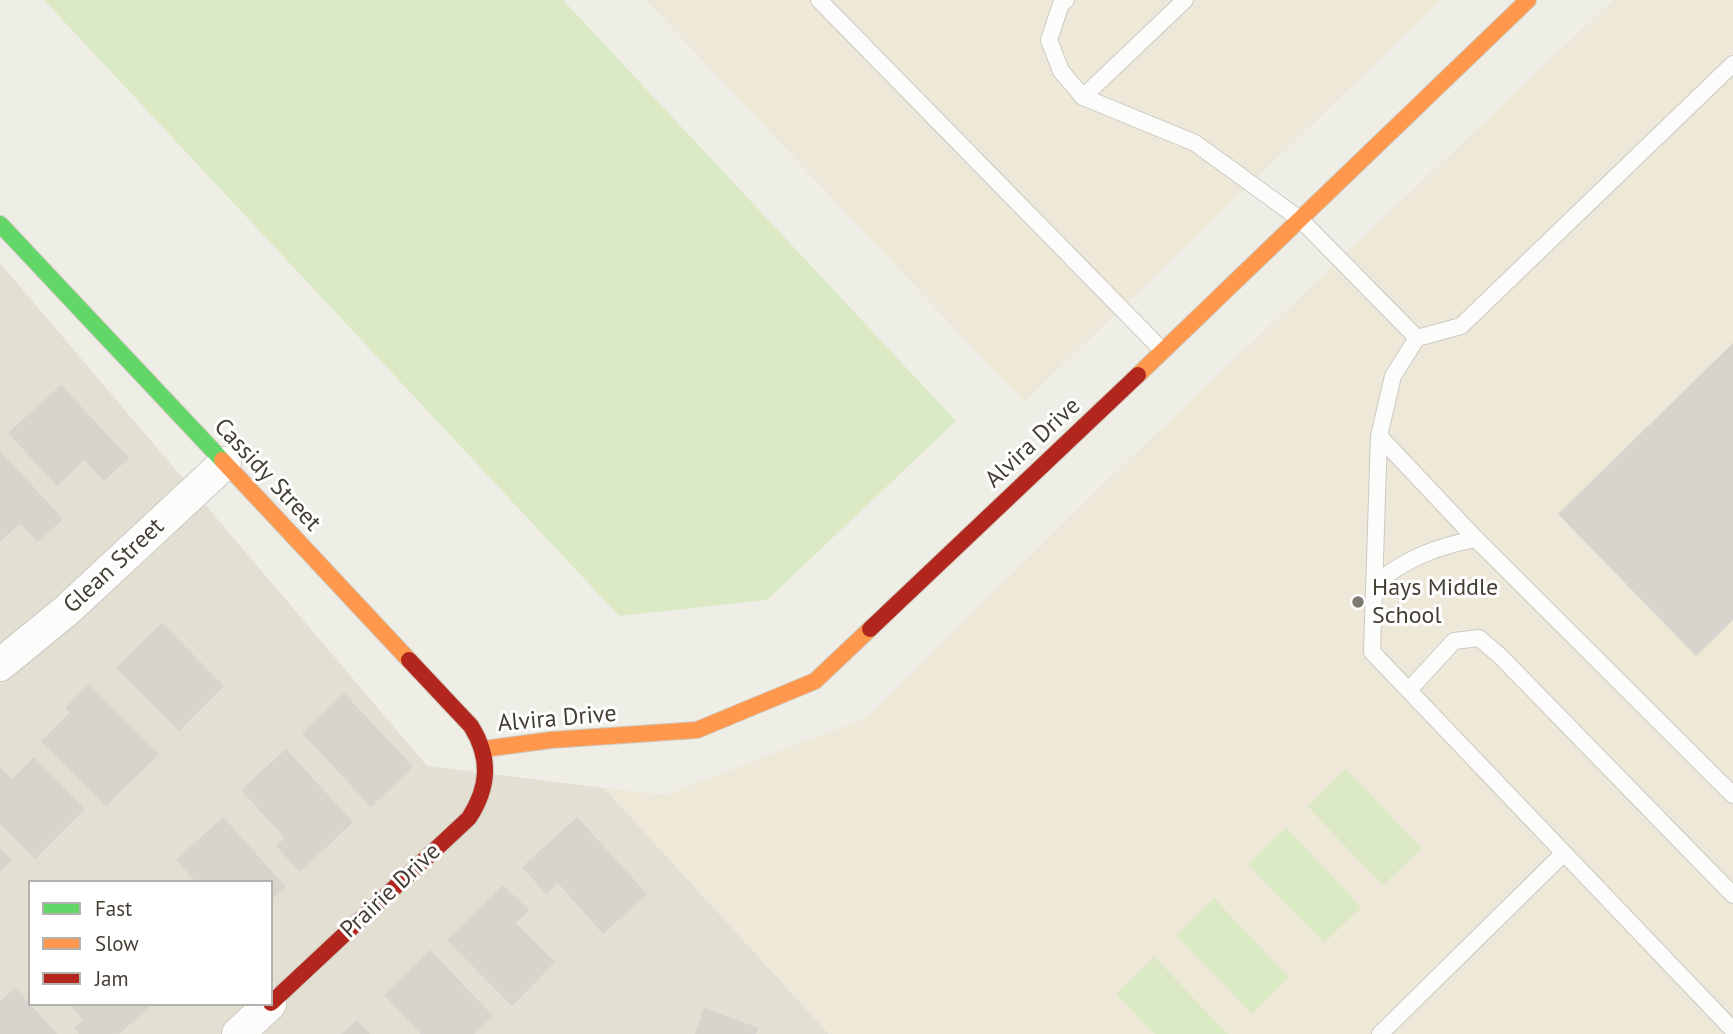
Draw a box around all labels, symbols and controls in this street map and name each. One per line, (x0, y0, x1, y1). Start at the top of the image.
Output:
street label: Alvira Drive (980, 392, 1086, 494)
street label: Cassidy Street (207, 413, 327, 537)
street label: Glean Street (58, 512, 170, 620)
place label: Hays Middle School (1372, 574, 1498, 630)
marker: Hays Middle School (1350, 594, 1366, 610)
street label: Alvira Drive (496, 699, 618, 739)
street label: Prairie Drive (335, 837, 447, 945)
legend (28, 880, 273, 1006)
text: Fast (95, 895, 132, 922)
text: Slow (95, 930, 139, 957)
text: Jam (95, 965, 129, 992)

